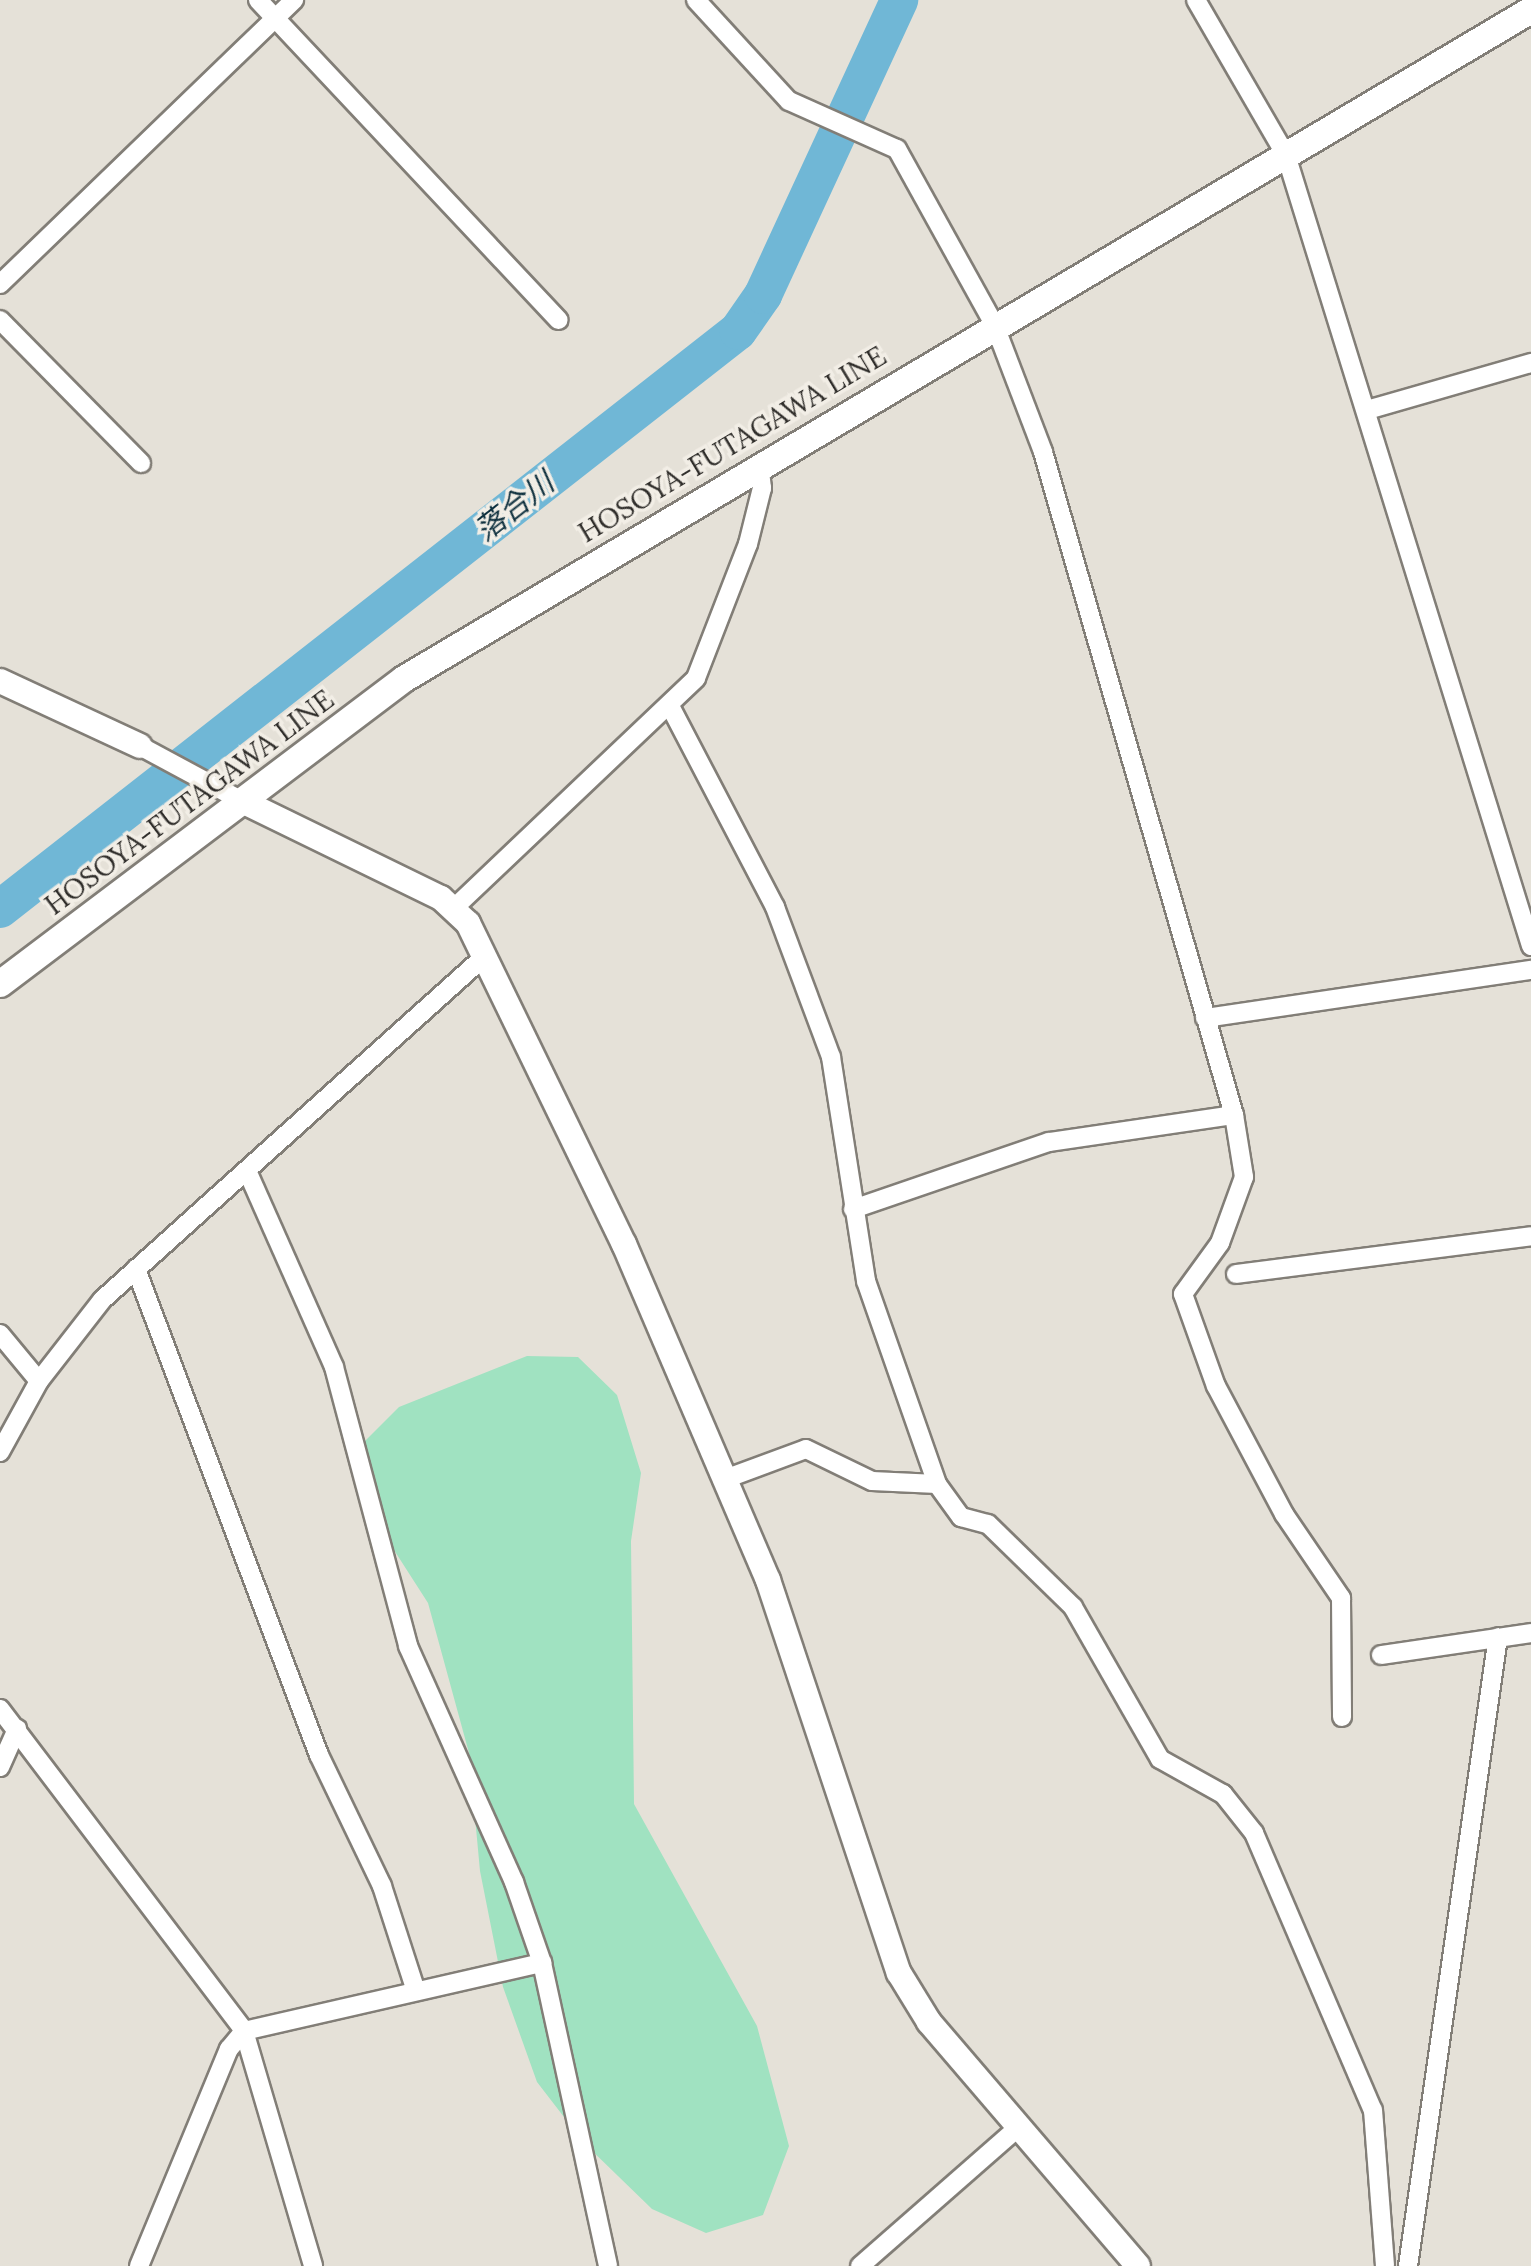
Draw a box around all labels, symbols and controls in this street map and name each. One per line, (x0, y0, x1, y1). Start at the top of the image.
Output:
street label: HOSOYA-FUTAGAWA LINE (572, 339, 892, 549)
water label: 落合川 (467, 464, 561, 548)
street label: HOSOYA-FUTAGAWA LINE (38, 682, 340, 922)

